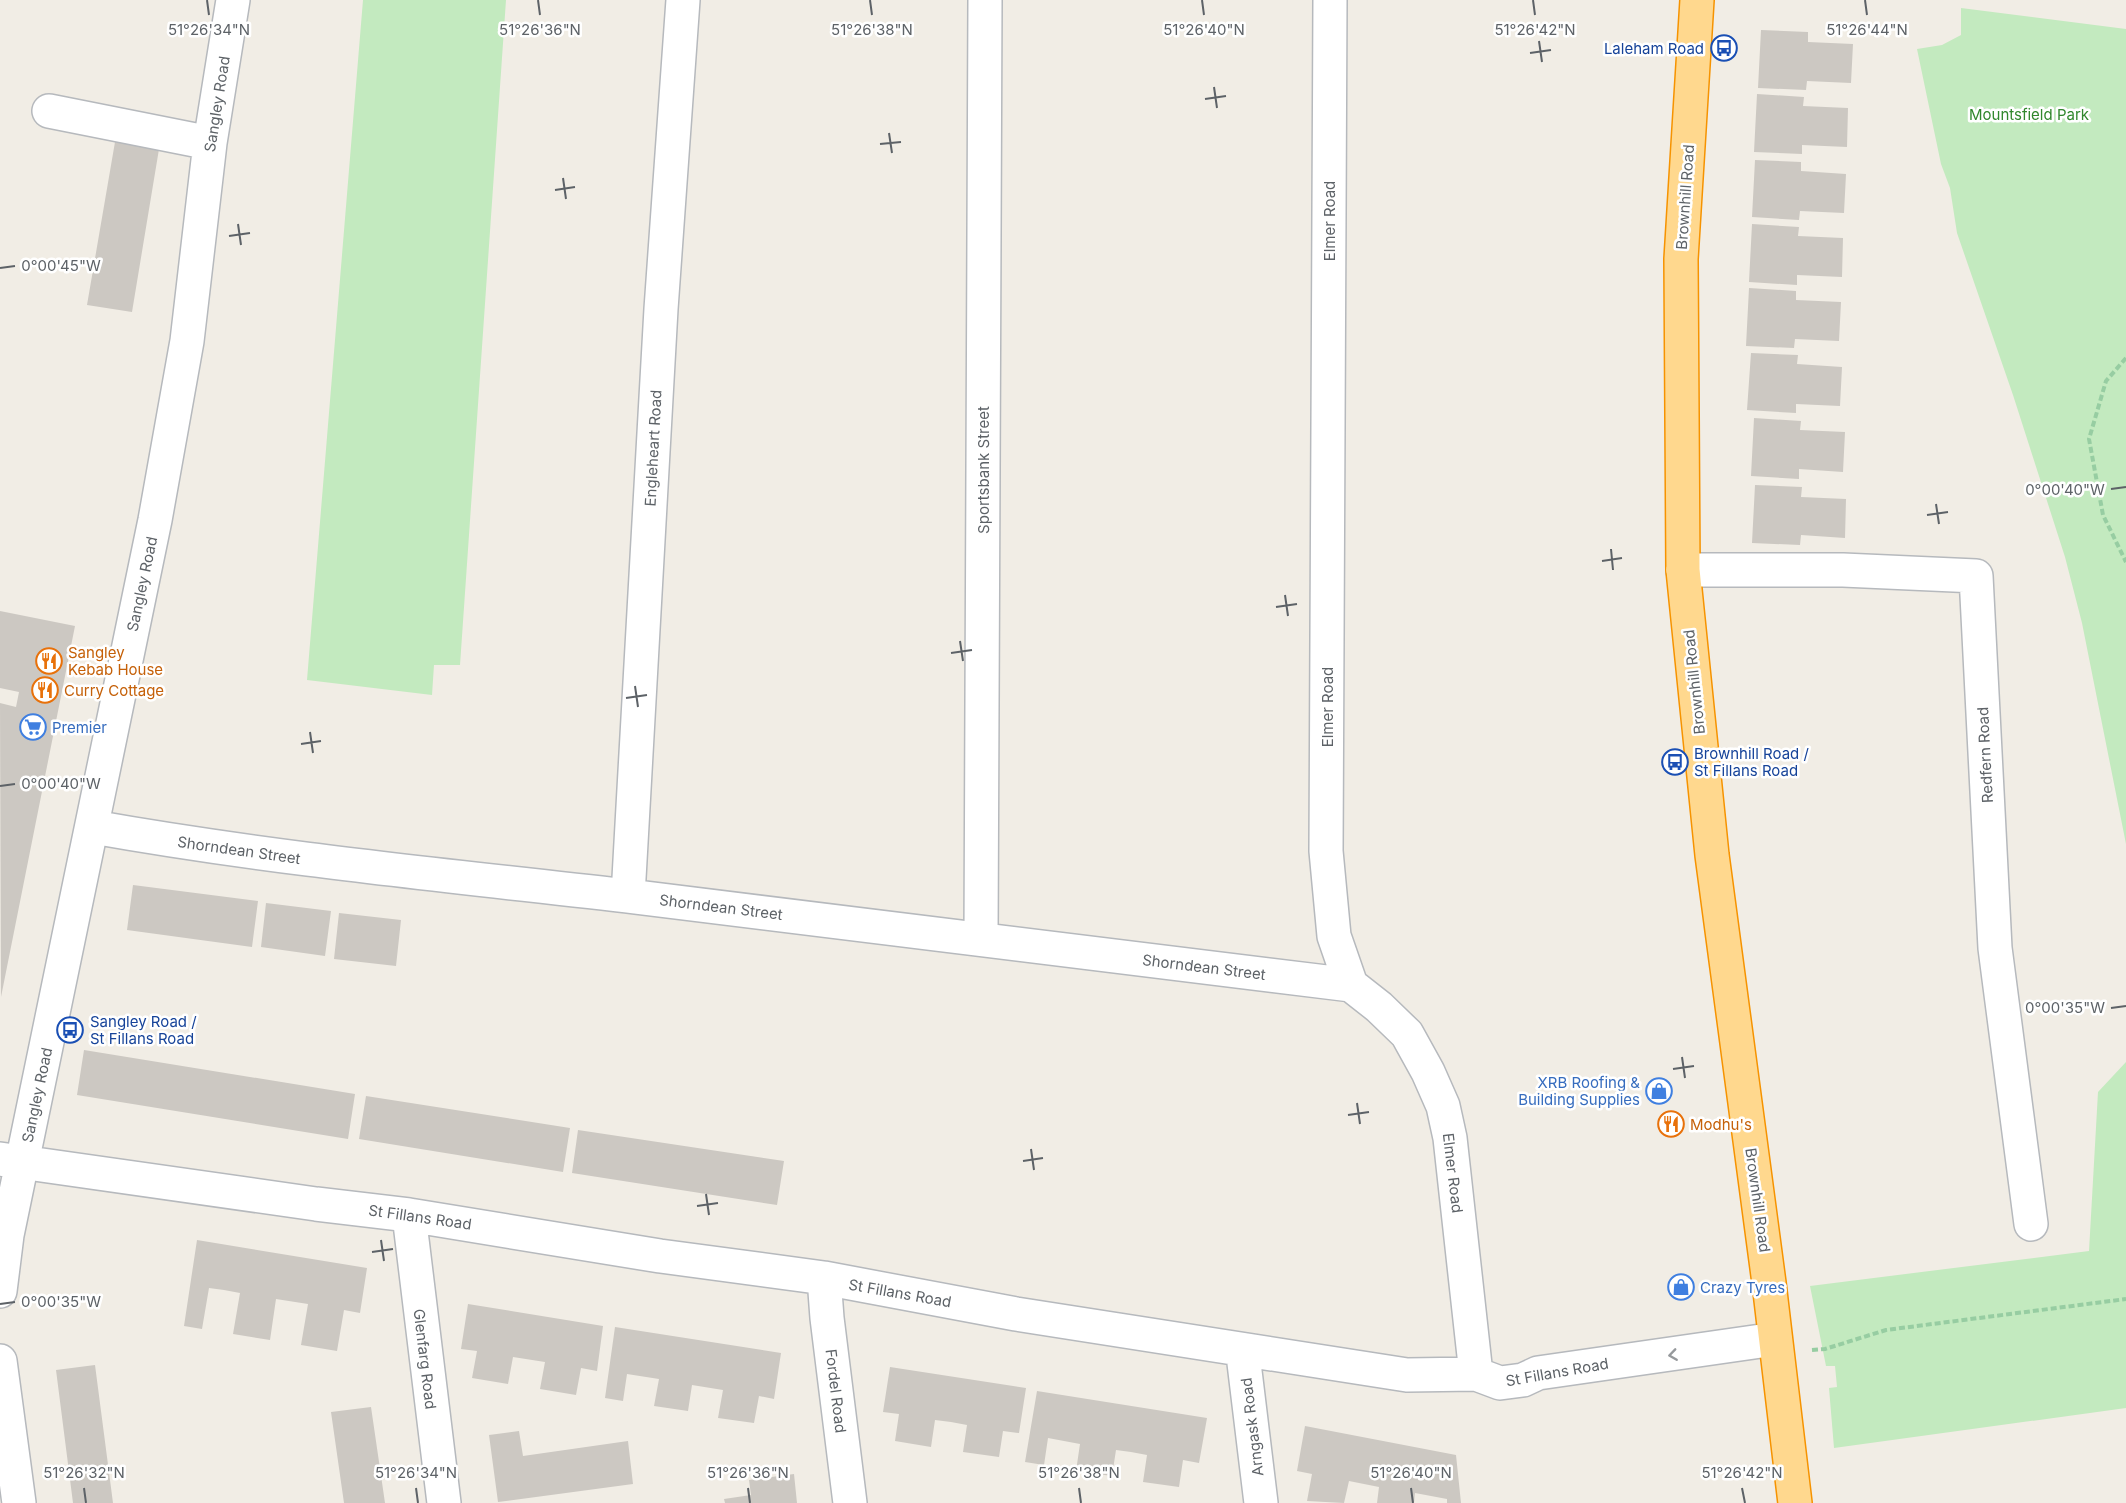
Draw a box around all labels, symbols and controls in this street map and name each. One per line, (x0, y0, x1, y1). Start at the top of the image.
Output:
text: 51°26'34"N (168, 20, 250, 39)
text: 51°26'36"N (499, 20, 581, 39)
text: 51°26'38"N (831, 20, 913, 39)
text: 51°26'40"N (1163, 20, 1245, 39)
text: 51°26'42"N (1494, 20, 1576, 39)
text: 51°26'44"N (1826, 20, 1908, 39)
bus stop icon: Laleham Road (1709, 33, 1739, 63)
place label: Laleham Road (1604, 39, 1704, 58)
street label: Sangley Road (200, 55, 234, 153)
park label: Mountsfield Park (1969, 105, 2090, 124)
street label: Brownhill Road (1672, 144, 1698, 250)
street label: Elmer Road (1320, 181, 1339, 261)
text: 0°00'45"W (21, 256, 101, 275)
street label: Engleheart Road (640, 389, 666, 507)
street label: Sportsbank Street (974, 406, 993, 534)
text: 0°00'40"W (2025, 480, 2105, 499)
street label: Sangley Road (123, 535, 161, 633)
street label: Brownhill Road (1679, 629, 1709, 735)
place label: Sangley Kebab House (68, 643, 163, 679)
restaurant icon: Sangley Kebab House (34, 646, 64, 676)
street label: Elmer Road (1318, 667, 1337, 747)
restaurant icon: Curry Cottage (30, 675, 60, 705)
place label: Curry Cottage (64, 681, 164, 700)
street label: Redfern Road (1973, 706, 1997, 804)
supermarket icon: Premier (18, 712, 48, 742)
place label: Premier (52, 718, 107, 737)
place label: Brownhill Road / St Fillans Road (1694, 744, 1809, 780)
bus stop icon: Brownhill Road / St Fillans Road (1660, 747, 1690, 777)
text: 0°00'40"W (21, 774, 101, 793)
street label: Shorndean Street (176, 832, 302, 868)
street label: Shorndean Street (658, 890, 784, 924)
street label: Shorndean Street (1141, 950, 1267, 984)
text: 0°00'35"W (2025, 998, 2105, 1017)
place label: Sangley Road / St Fillans Road (90, 1012, 197, 1048)
bus stop icon: Sangley Road / St Fillans Road (55, 1015, 85, 1045)
street label: Sangley Road (18, 1046, 56, 1144)
place label: XRB Roofing & Building Supplies (1518, 1073, 1640, 1109)
shop icon: XRB Roofing & Building Supplies (1644, 1076, 1674, 1106)
restaurant icon: Modhu's (1656, 1109, 1686, 1139)
place label: Modhu's (1690, 1115, 1752, 1134)
street label: Elmer Road (1439, 1132, 1467, 1214)
street label: Brownhill Road (1741, 1147, 1775, 1253)
street label: St Fillans Road (367, 1200, 473, 1234)
shop icon: Crazy Tyres (1666, 1272, 1696, 1302)
street label: St Fillans Road (847, 1275, 953, 1311)
place label: Crazy Tyres (1700, 1278, 1785, 1297)
text: 0°00'35"W (21, 1292, 101, 1311)
street label: Glenfarg Road (409, 1308, 441, 1410)
street label: Fordel Road (821, 1348, 851, 1434)
one-way arrow (1668, 1348, 1678, 1360)
street label: St Fillans Road (1504, 1354, 1610, 1390)
street label: Arngask Road (1237, 1377, 1267, 1477)
text: 51°26'32"N (43, 1463, 125, 1482)
text: 51°26'34"N (375, 1463, 457, 1482)
text: 51°26'36"N (707, 1463, 789, 1482)
text: 51°26'38"N (1038, 1463, 1120, 1482)
text: 51°26'40"N (1370, 1463, 1452, 1482)
text: 51°26'42"N (1701, 1463, 1783, 1482)

